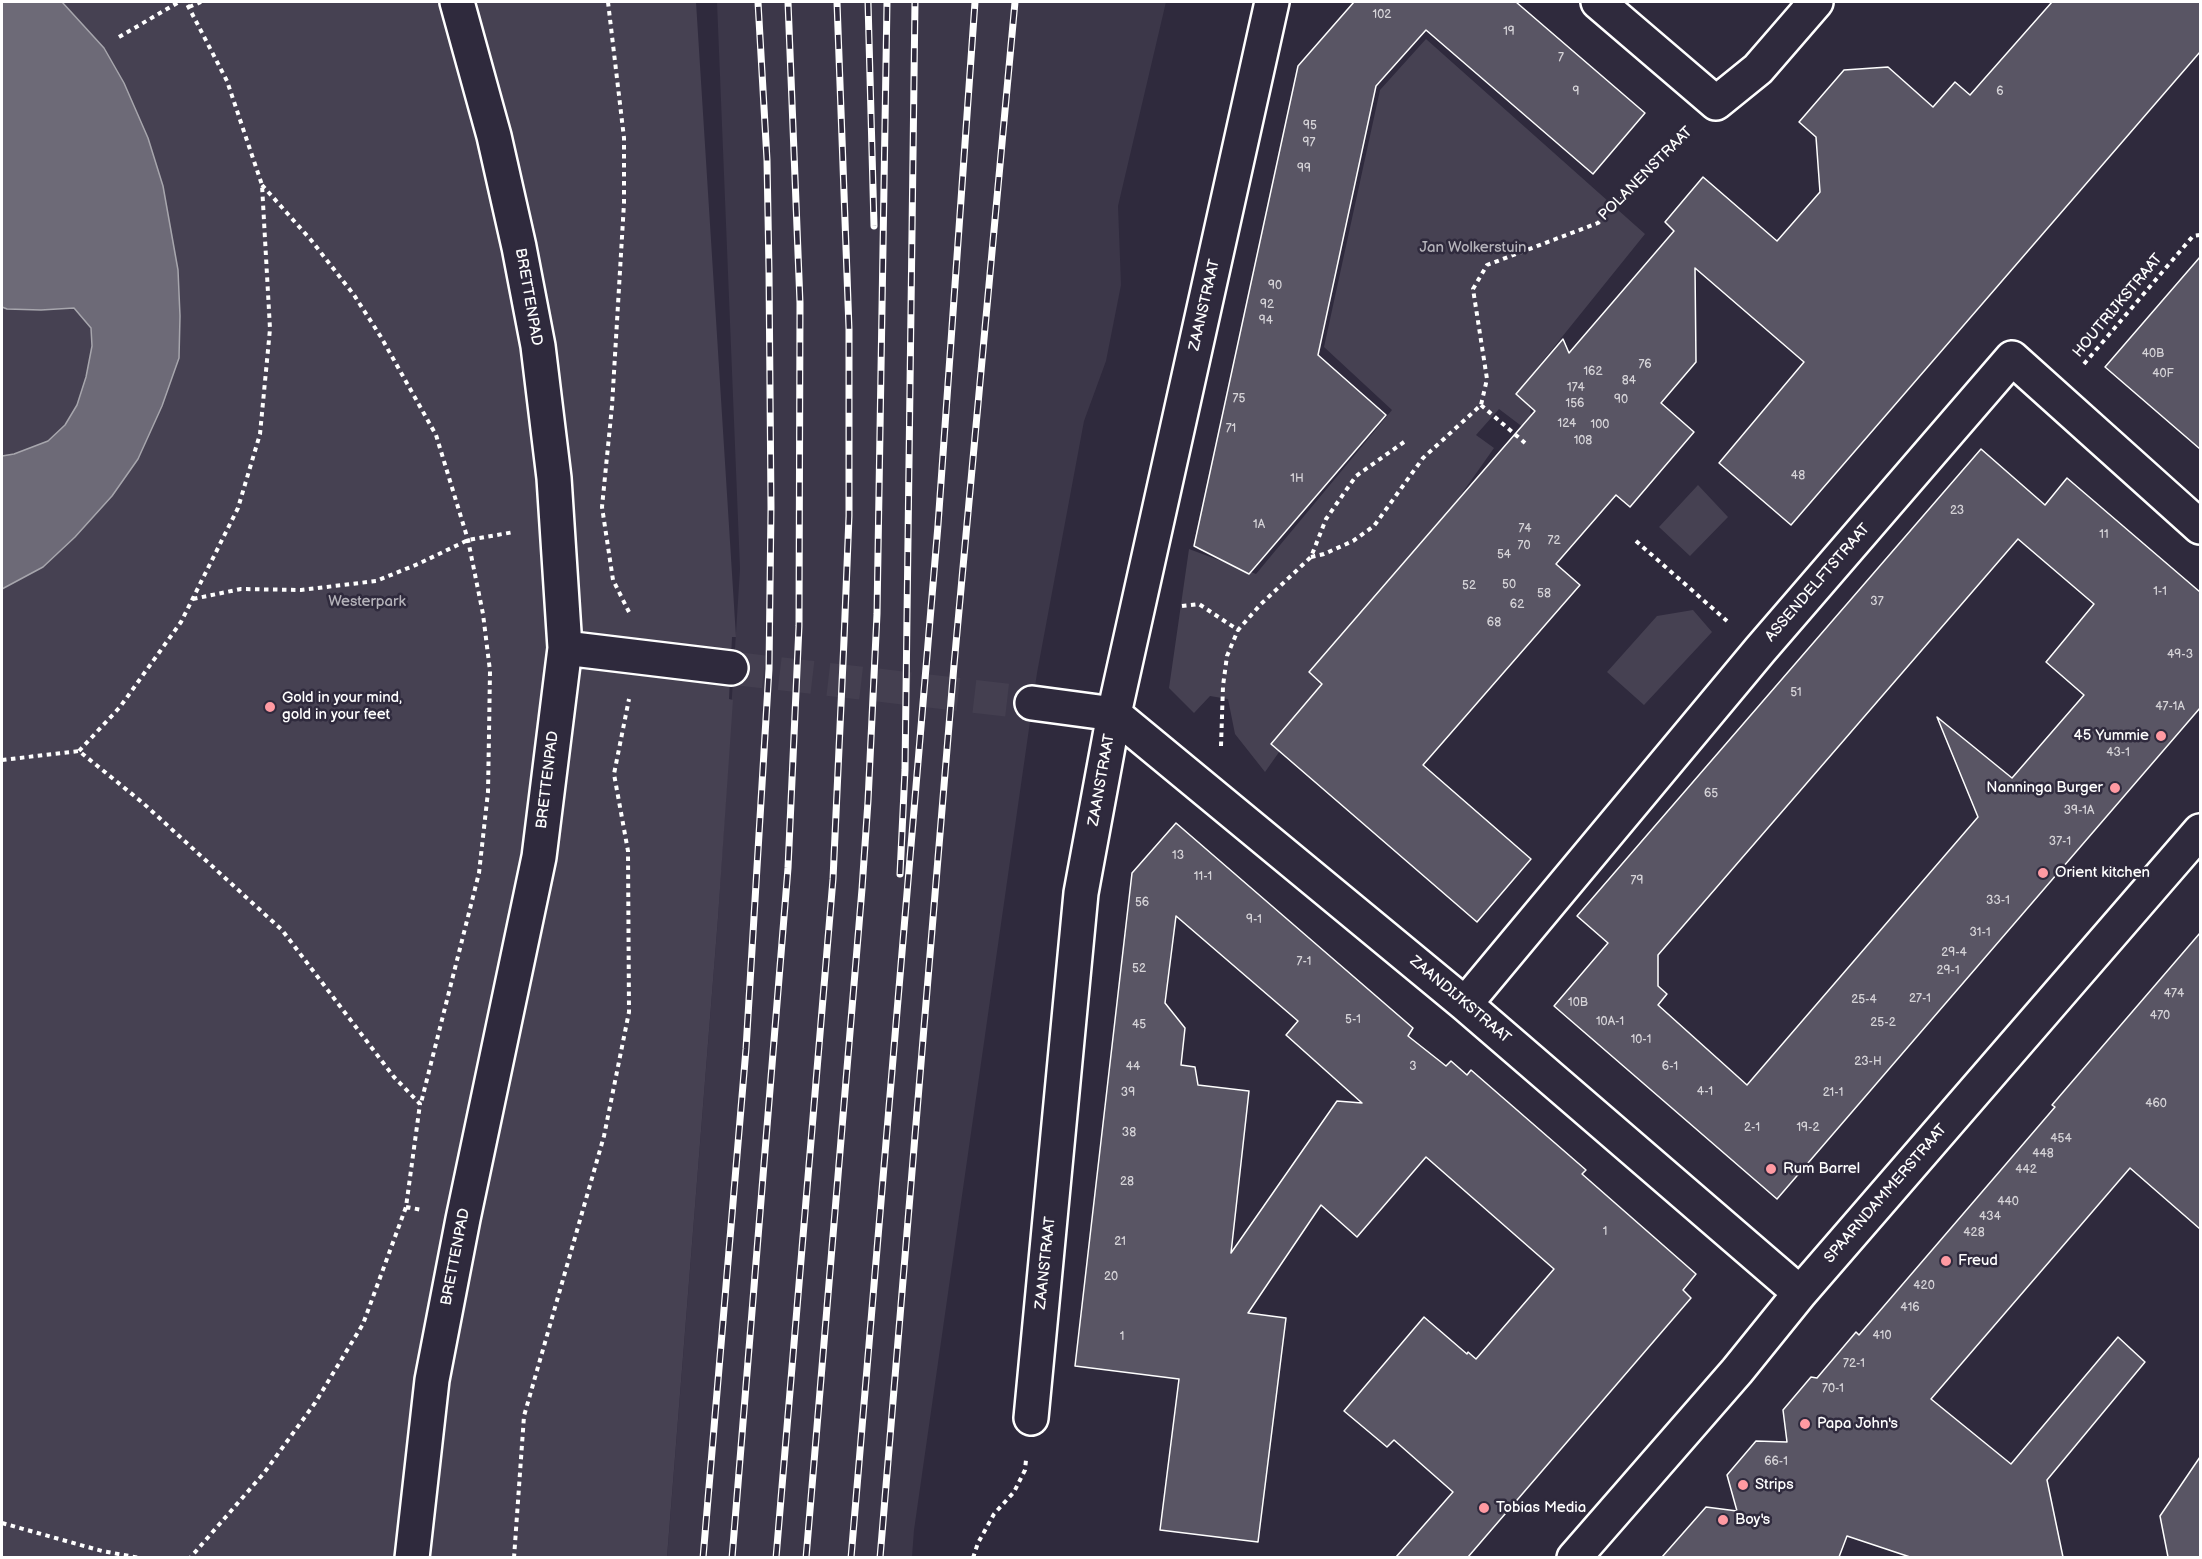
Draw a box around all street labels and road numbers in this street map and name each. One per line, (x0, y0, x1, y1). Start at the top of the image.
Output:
street label: POLANENSTRAAT (1595, 123, 1697, 225)
street label: BRETTENPAD (511, 247, 545, 347)
street label: HOUTRIJKSTRAAT (2069, 251, 2167, 361)
street label: ZAANSTRAAT (1186, 258, 1224, 352)
street label: ASSENDELFTSTRAAT (1762, 520, 1874, 646)
street label: BRETTENPAD (533, 730, 563, 830)
street label: ZAANSTRAAT (1085, 733, 1119, 827)
street label: ZAANDIJKSTRAAT (1406, 952, 1514, 1048)
street label: SPAARNDAMMERSTRAAT (1821, 1121, 1951, 1267)
street label: BRETTENPAD (438, 1207, 474, 1307)
street label: ZAANSTRAAT (1032, 1216, 1060, 1310)

